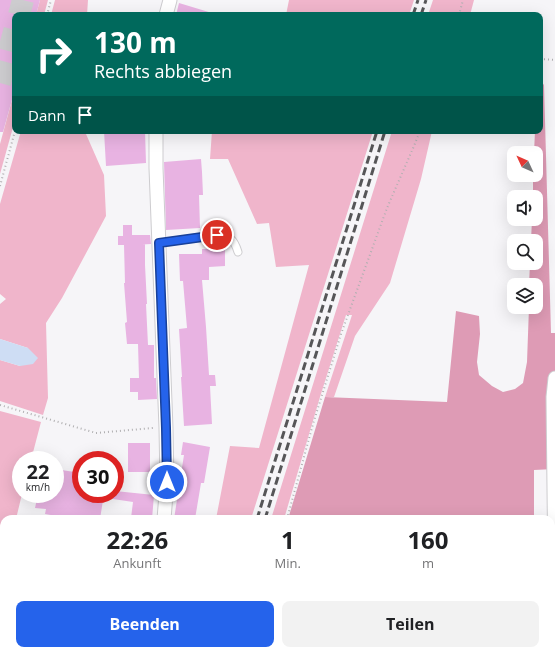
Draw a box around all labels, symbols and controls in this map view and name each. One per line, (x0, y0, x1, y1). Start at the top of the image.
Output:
text: 130 m (94, 23, 177, 61)
icon: right (28, 28, 80, 80)
text: Rechts abbiegen (94, 59, 232, 83)
icon: arrive (74, 104, 96, 126)
text: Dann (28, 105, 66, 125)
north arrow (507, 146, 543, 182)
map controls (507, 146, 543, 314)
button: sound (507, 190, 543, 226)
pin (200, 218, 234, 252)
icon: arrive (206, 224, 228, 246)
button: search (507, 234, 543, 270)
button: layers (507, 278, 543, 314)
speed limit sign: 30 (72, 451, 124, 503)
text: 22 (27, 458, 49, 485)
position arrow (146, 461, 188, 503)
text: km/h (26, 480, 50, 494)
text: 22:26 (106, 523, 168, 556)
text: 1 (281, 523, 295, 556)
text: 160 (407, 523, 449, 556)
text: Ankunft (113, 554, 161, 572)
text: Min. (275, 554, 301, 572)
text: m (422, 554, 434, 572)
button: Beenden (16, 601, 274, 647)
button: Teilen (282, 601, 539, 647)

